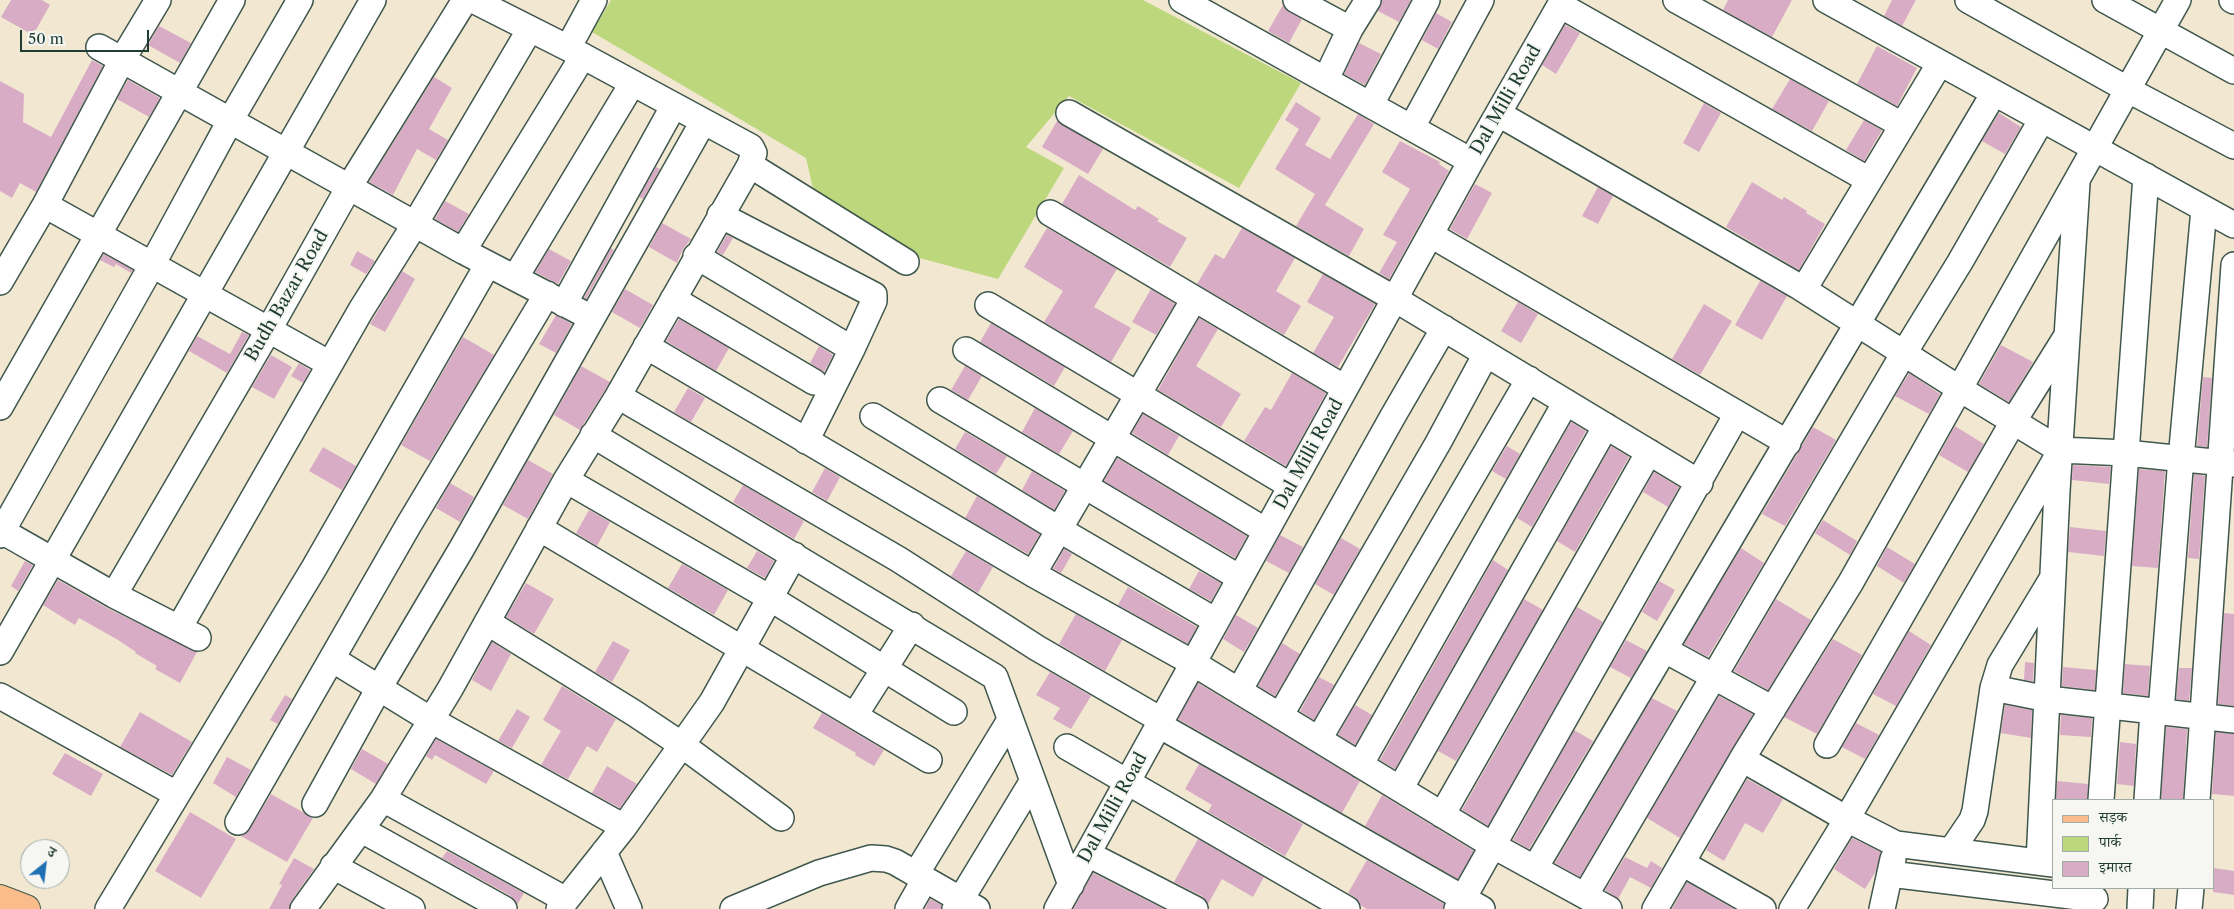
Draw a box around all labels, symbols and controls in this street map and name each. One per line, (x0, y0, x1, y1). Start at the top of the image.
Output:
scale bar (22, 20, 151, 52)
text: 50 m (28, 29, 64, 48)
street label: Dal Milli Road (1466, 41, 1546, 159)
street label: Budh Bazar Road (241, 226, 333, 366)
street label: Dal Milli Road (1270, 395, 1348, 513)
street label: Dal Milli Road (1074, 749, 1152, 867)
legend (2052, 799, 2214, 889)
text: सड़क (2099, 807, 2127, 826)
text: पार्क (2099, 832, 2121, 851)
north arrow (20, 839, 70, 889)
text: उ (44, 842, 59, 861)
text: इमारत (2099, 857, 2132, 876)

